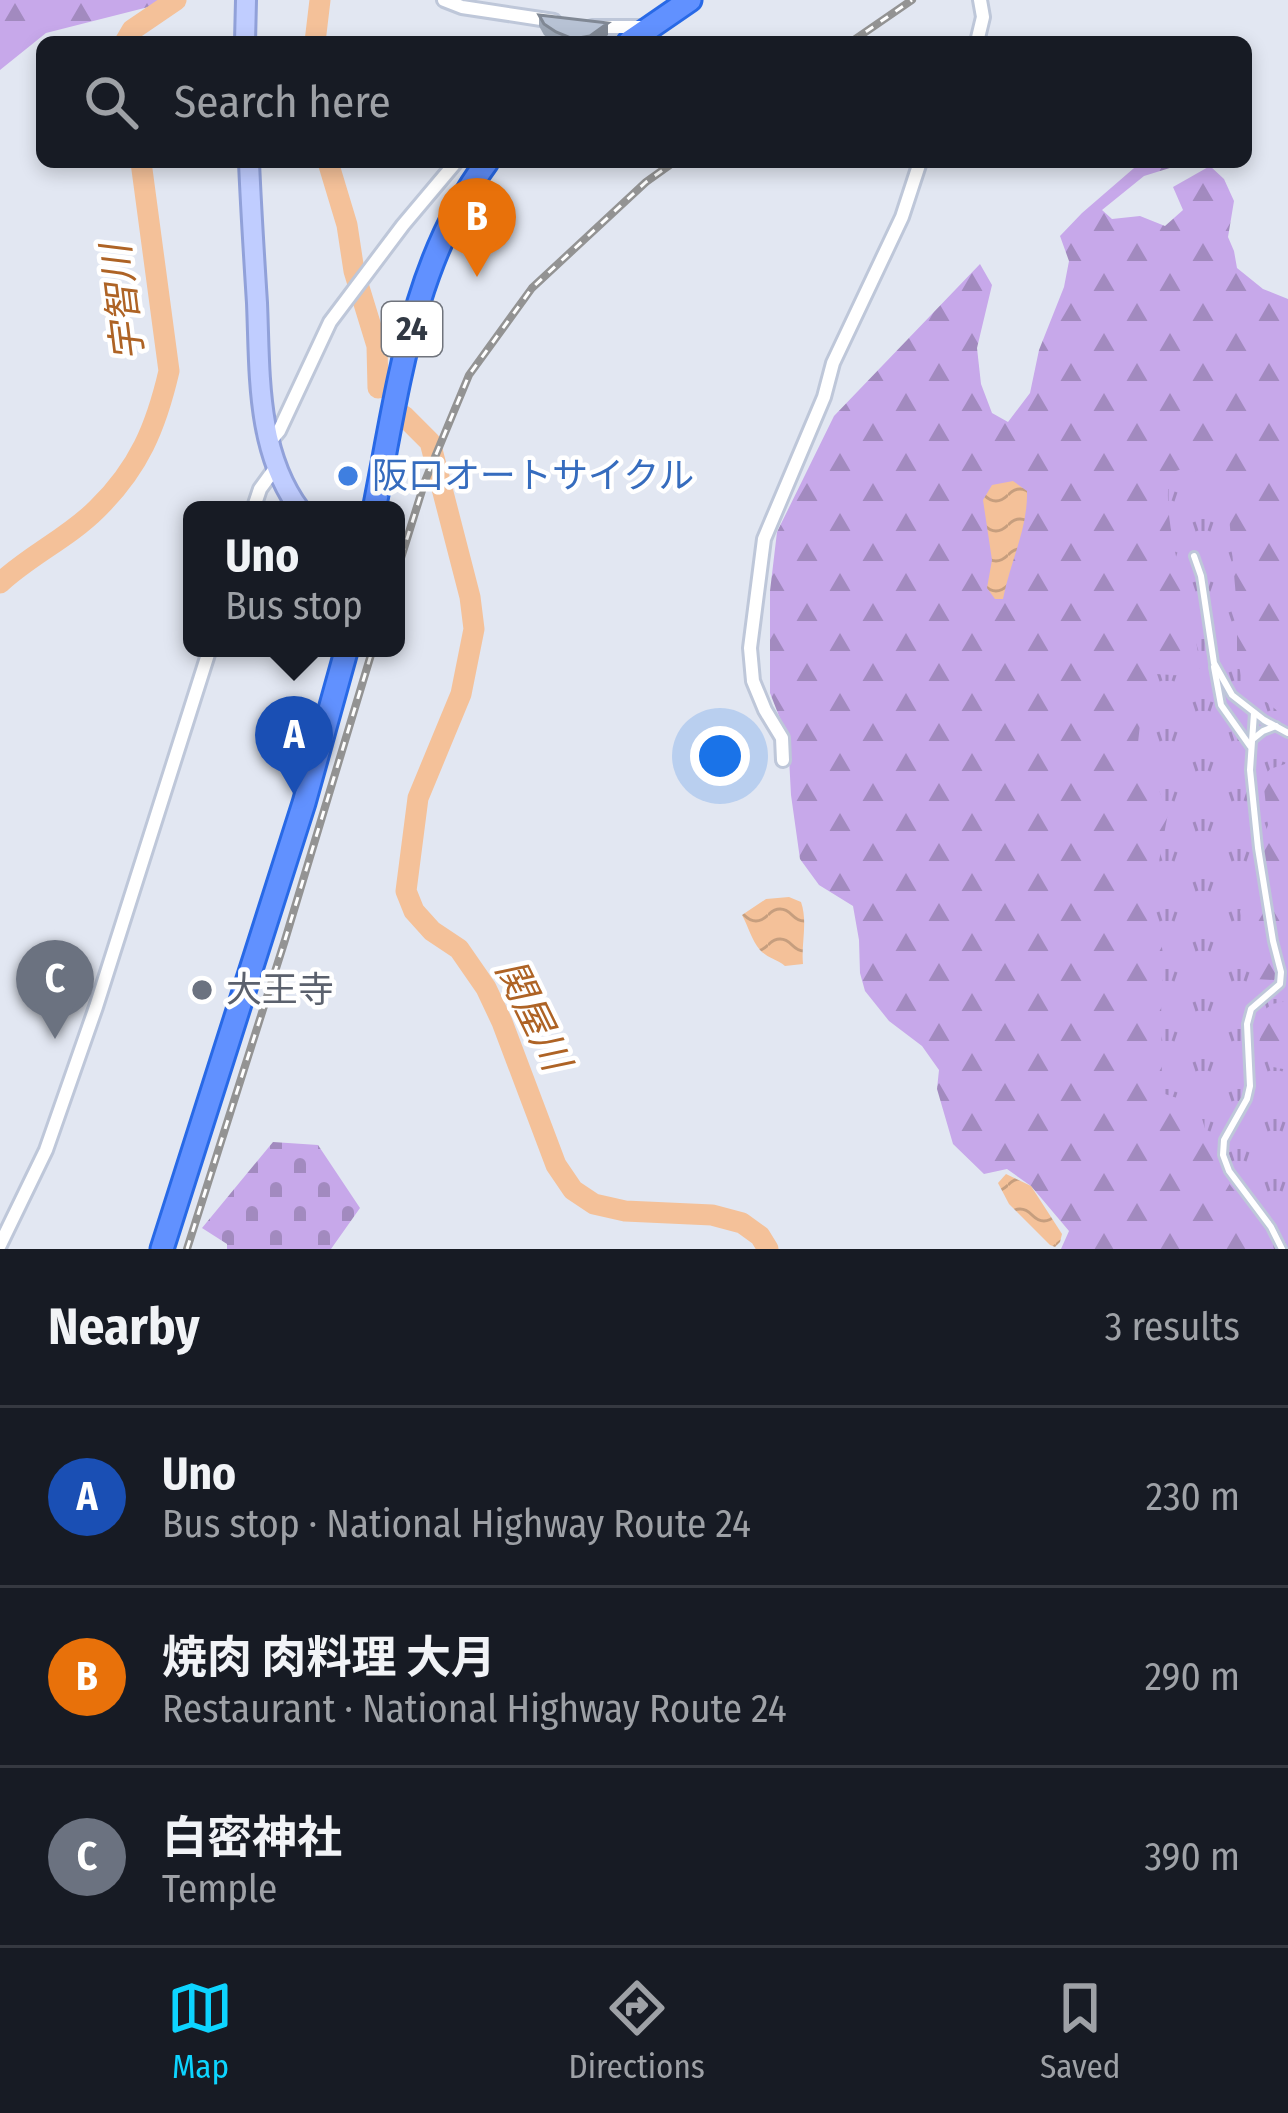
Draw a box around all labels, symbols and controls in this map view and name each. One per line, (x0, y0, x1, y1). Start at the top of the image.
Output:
search box (36, 36, 1252, 168)
icon: search (78, 69, 144, 135)
text: Search here (174, 75, 391, 129)
pin: B (438, 178, 516, 277)
water label: 宇智川 (93, 238, 153, 364)
road number: 24 (382, 302, 442, 356)
place label: 阪口オートサイクル (372, 454, 694, 498)
marker: 阪口オートサイクル (335, 463, 361, 489)
popup (183, 501, 405, 657)
text: Uno (225, 529, 299, 583)
text: Bus stop (225, 583, 363, 629)
pin: A (255, 696, 333, 795)
your location (690, 726, 750, 786)
pin: C (16, 940, 94, 1039)
water label: 関屋川 (487, 952, 581, 1081)
place label: 大王寺 (226, 968, 334, 1012)
marker: 大王寺 (189, 977, 215, 1003)
text: Nearby (48, 1296, 200, 1358)
text: 3 results (1105, 1304, 1240, 1350)
text: Uno (162, 1447, 236, 1501)
text: A (76, 1474, 98, 1520)
text: 230 m (1146, 1474, 1240, 1520)
text: Bus stop · National Highway Route 24 (162, 1501, 751, 1547)
text: 焼肉 肉料理 大月 (162, 1631, 496, 1685)
text: B (76, 1654, 98, 1700)
text: 290 m (1145, 1654, 1240, 1700)
text: Restaurant · National Highway Route 24 (162, 1686, 787, 1732)
text: 白密神社 (162, 1811, 342, 1865)
text: C (77, 1834, 97, 1880)
text: 390 m (1144, 1834, 1240, 1880)
text: Temple (162, 1866, 277, 1912)
tab: Map (167, 1975, 233, 2087)
tab: Directions (568, 1975, 705, 2087)
tab: Saved (1040, 1975, 1120, 2087)

